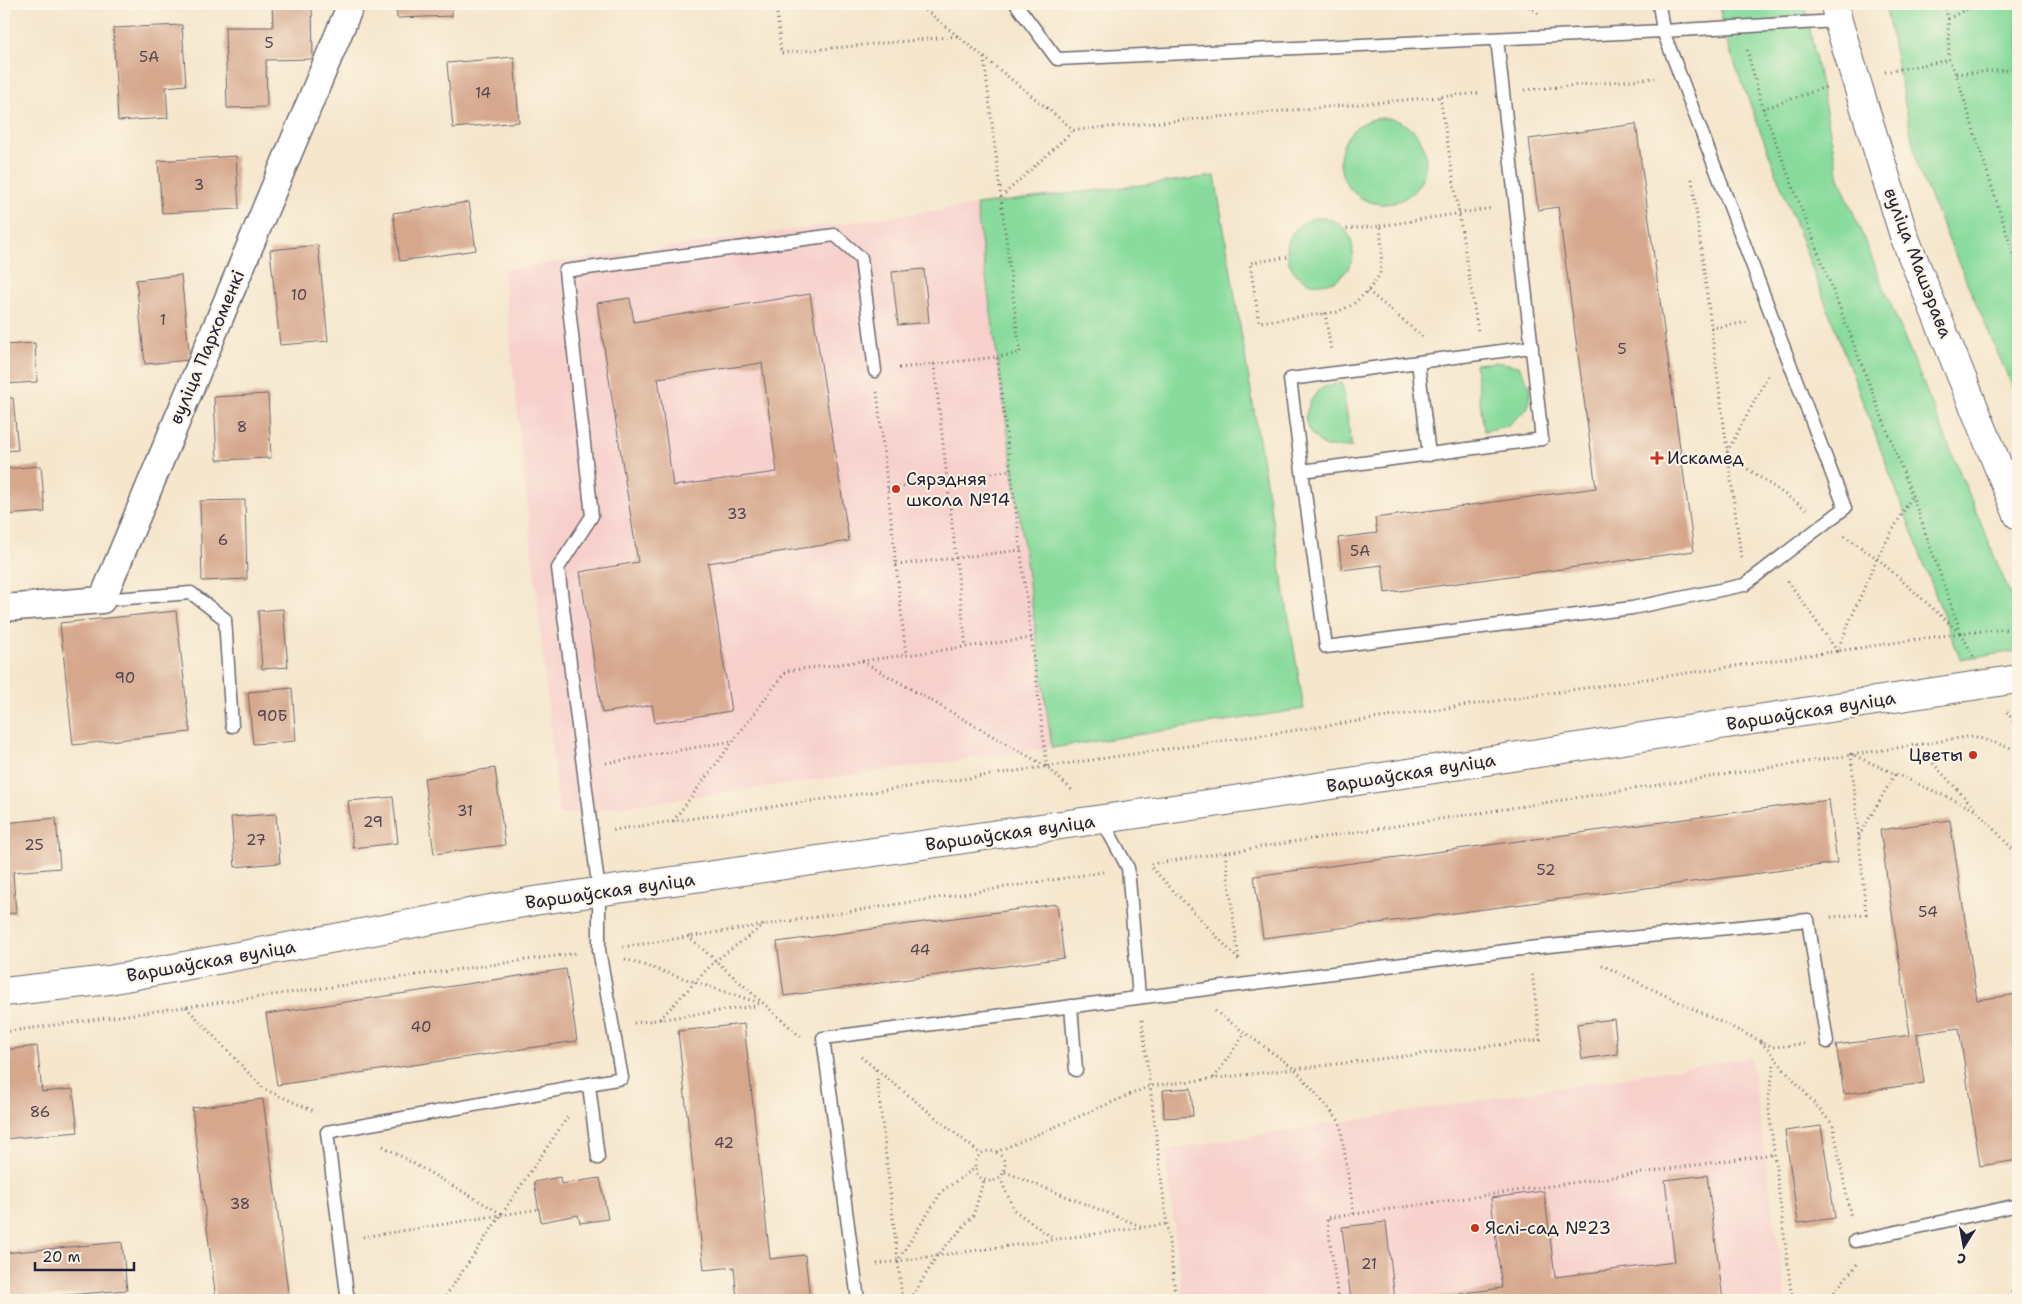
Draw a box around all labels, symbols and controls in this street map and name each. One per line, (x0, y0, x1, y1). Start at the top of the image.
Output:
house number: 5 (264, 33, 274, 53)
house number: 5А (139, 47, 159, 67)
house number: 14 (475, 83, 491, 103)
house number: 3 (194, 175, 204, 195)
street label: вуліца Машэрава (1878, 184, 1958, 342)
street label: вуліца Пархоменкі (164, 266, 250, 428)
house number: 10 (291, 285, 307, 305)
house number: 1 (160, 310, 166, 330)
house number: 5 (1617, 339, 1627, 359)
house number: 8 (237, 417, 247, 437)
place label: Искамед (1667, 446, 1745, 470)
marker: Искамед (1651, 452, 1663, 464)
place label: Сярэдняя школа №14 (906, 467, 1010, 512)
marker: Сярэдняя школа №14 (890, 483, 902, 495)
house number: 33 (727, 504, 747, 524)
house number: 6 (218, 530, 228, 550)
house number: 5А (1350, 541, 1370, 561)
house number: 90 (115, 668, 135, 688)
street label: Варшаўская вуліца (1725, 686, 1897, 736)
house number: 90Б (257, 706, 287, 726)
place label: Цветы (1909, 743, 1963, 767)
street label: Варшаўская вуліца (1325, 748, 1497, 798)
marker: Цветы (1967, 749, 1979, 761)
house number: 31 (457, 801, 473, 821)
street label: Варшаўская вуліца (924, 809, 1096, 857)
house number: 29 (363, 812, 383, 832)
house number: 27 (246, 830, 266, 850)
house number: 25 (24, 835, 44, 855)
house number: 52 (1537, 860, 1555, 880)
street label: Варшаўская вуліца (524, 867, 696, 915)
house number: 54 (1918, 902, 1938, 922)
street label: Варшаўская вуліца (125, 934, 297, 988)
house number: 44 (910, 940, 930, 960)
house number: 40 (411, 1017, 431, 1037)
house number: 86 (30, 1102, 50, 1122)
house number: 42 (714, 1133, 734, 1153)
house number: 38 (230, 1194, 250, 1214)
place label: Яслі-сад №23 (1485, 1216, 1611, 1240)
marker: Яслі-сад №23 (1469, 1222, 1481, 1234)
north arrow (1940, 1222, 1990, 1272)
scale bar (35, 1239, 134, 1271)
text: 20 m (42, 1247, 81, 1267)
text: С (1956, 1249, 1967, 1268)
house number: 21 (1361, 1254, 1377, 1274)

